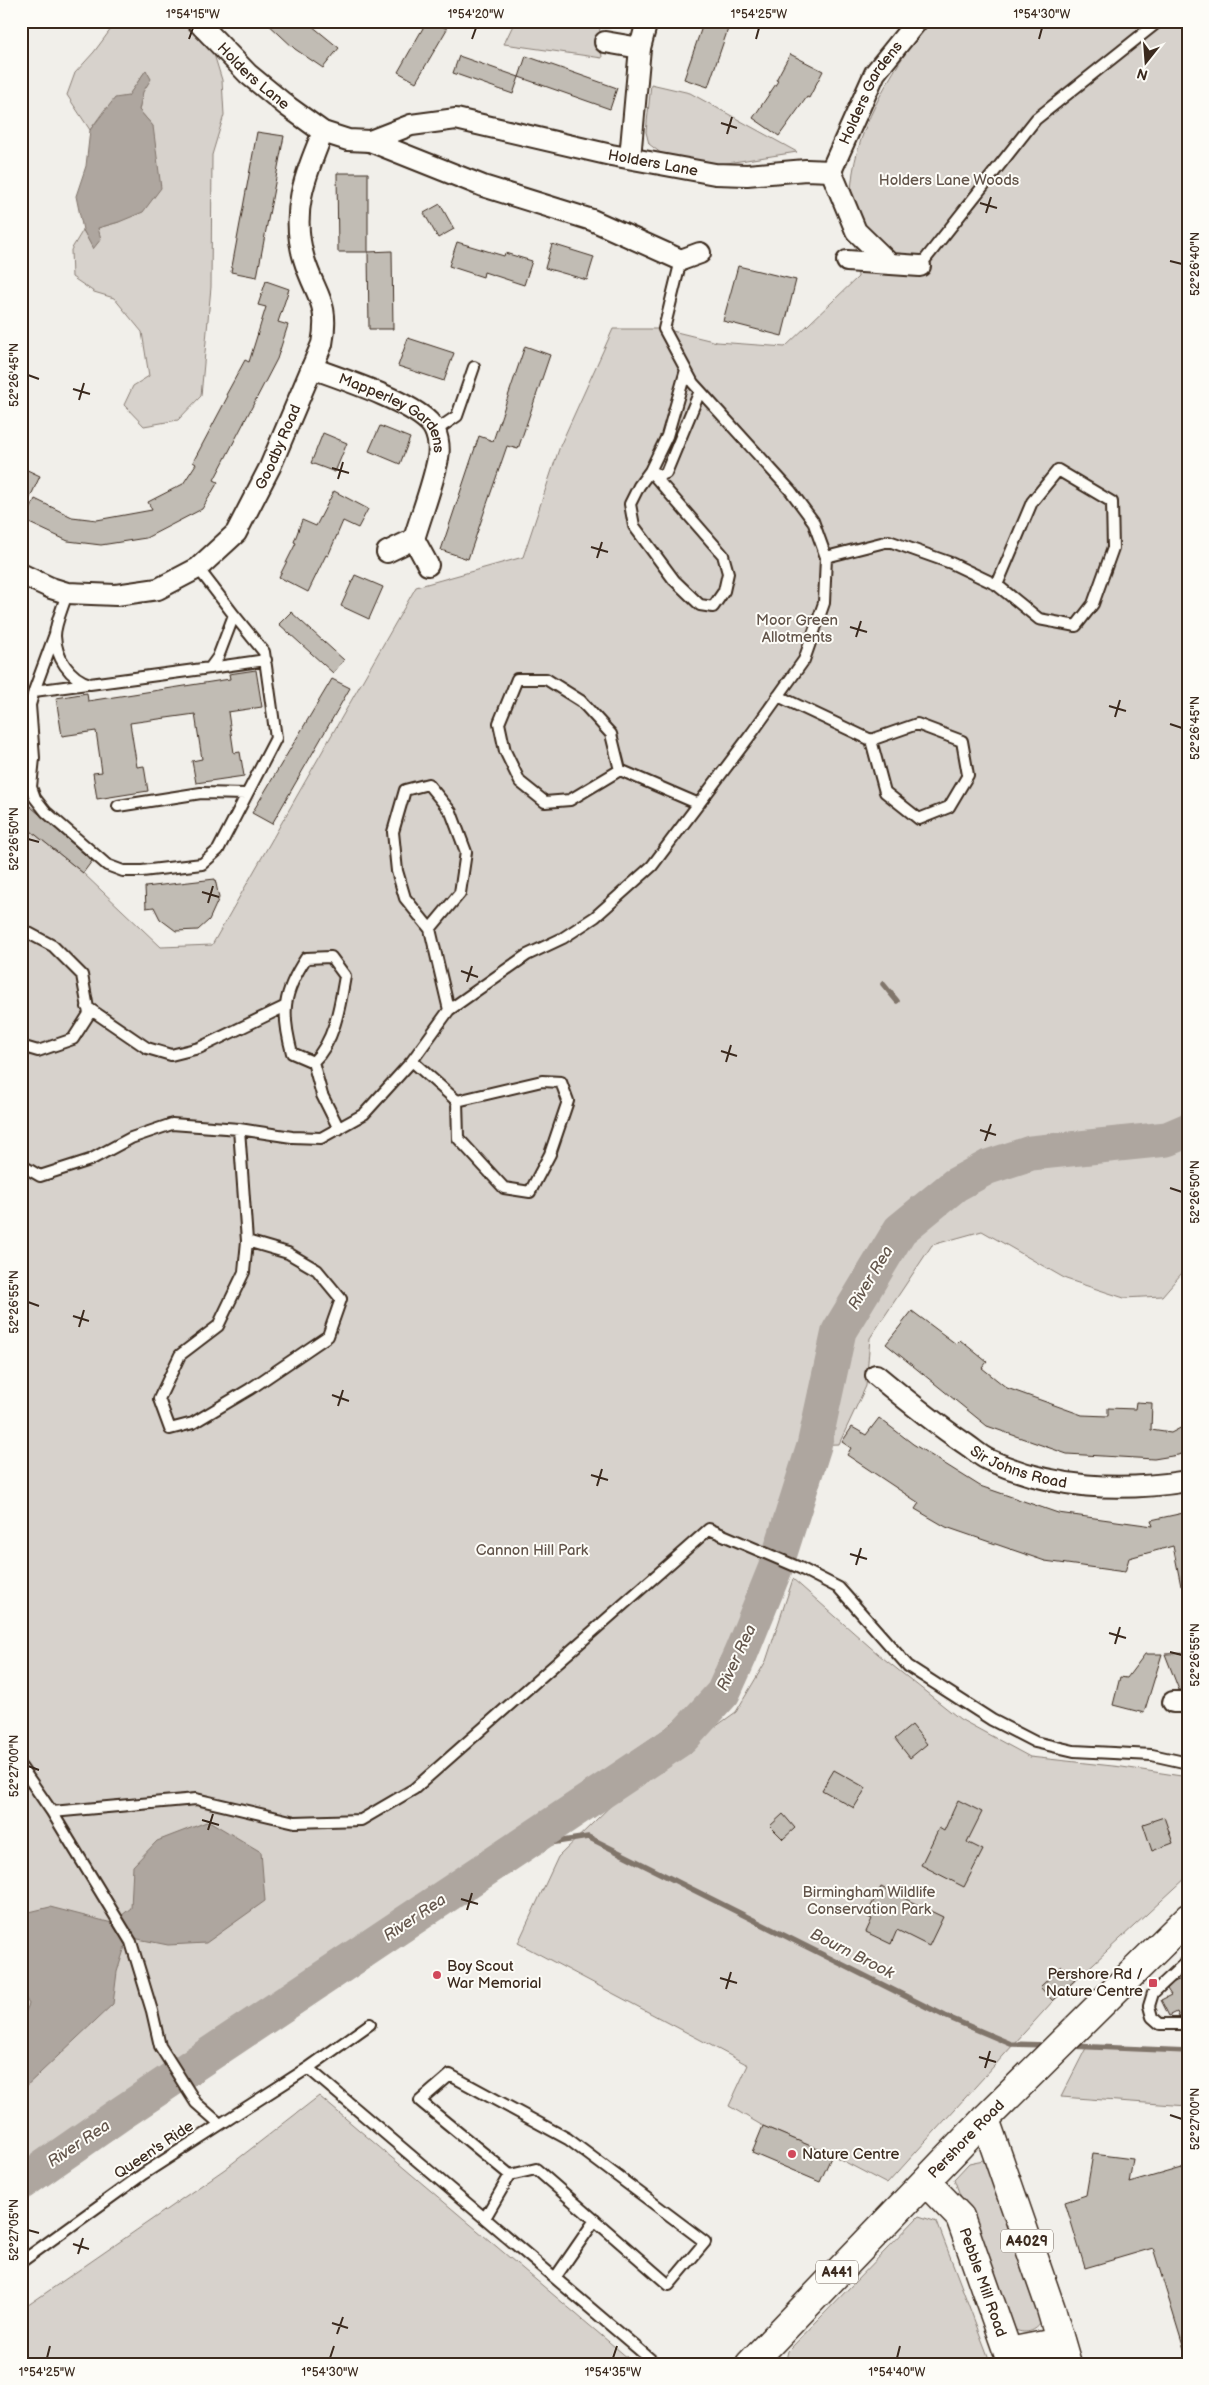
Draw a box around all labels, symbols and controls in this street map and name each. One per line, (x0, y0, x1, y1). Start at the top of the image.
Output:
text: 1°54'15"W (166, 7, 220, 22)
text: 1°54'20"W (448, 7, 504, 22)
text: 1°54'25"W (731, 7, 787, 22)
text: 1°54'30"W (1014, 7, 1071, 22)
street label: Holders Gardens (835, 37, 907, 147)
street label: Holders Lane (213, 38, 294, 114)
north arrow (1122, 38, 1172, 88)
text: N (1135, 64, 1150, 84)
street label: Holders Lane (606, 145, 700, 180)
park label: Holders Lane Woods (879, 171, 1020, 190)
text: 52°26'40"N (1188, 232, 1203, 296)
text: 52°26'45"N (7, 343, 22, 407)
street label: Mapperley Gardens (336, 369, 448, 454)
street label: Goodby Road (251, 401, 305, 493)
park label: Moor Green Allotments (756, 611, 838, 647)
text: 52°26'45"N (1188, 696, 1203, 760)
text: 52°26'50"N (7, 807, 22, 871)
text: 52°26'50"N (1188, 1160, 1203, 1224)
water label: River Rea (845, 1243, 897, 1313)
text: 52°26'55"N (7, 1270, 22, 1334)
street label: Sir Johns Road (966, 1441, 1068, 1492)
park label: Cannon Hill Park (476, 1541, 589, 1560)
water label: River Rea (713, 1622, 761, 1694)
text: 52°26'55"N (1188, 1623, 1203, 1687)
text: 52°27'00"N (7, 1735, 22, 1797)
park label: Birmingham Wildlife Conservation Park (803, 1883, 936, 1919)
water label: River Rea (380, 1890, 450, 1946)
water label: Bourn Brook (807, 1925, 898, 1984)
place label: Boy Scout War Memorial (447, 1957, 541, 1993)
place label: Pershore Rd / Nature Centre (1046, 1965, 1143, 2001)
marker: Boy Scout War Memorial (431, 1969, 443, 1981)
marker: Pershore Rd / Nature Centre (1147, 1977, 1159, 1989)
text: 52°27'00"N (1188, 2088, 1203, 2150)
street label: Pershore Road (924, 2096, 1008, 2182)
water label: River Rea (44, 2116, 114, 2172)
street label: Queen's Ride (111, 2116, 197, 2183)
place label: Nature Centre (802, 2145, 899, 2164)
marker: Nature Centre (786, 2148, 798, 2160)
text: 52°27'05"N (7, 2199, 22, 2261)
street label: Pebble Mill Road (955, 2225, 1011, 2339)
road number: A4029 (1001, 2230, 1053, 2252)
road number: A441 (816, 2260, 858, 2284)
text: 1°54'25"W (19, 2365, 75, 2380)
text: 1°54'30"W (302, 2365, 359, 2380)
text: 1°54'35"W (585, 2365, 641, 2380)
text: 1°54'40"W (869, 2365, 925, 2380)

